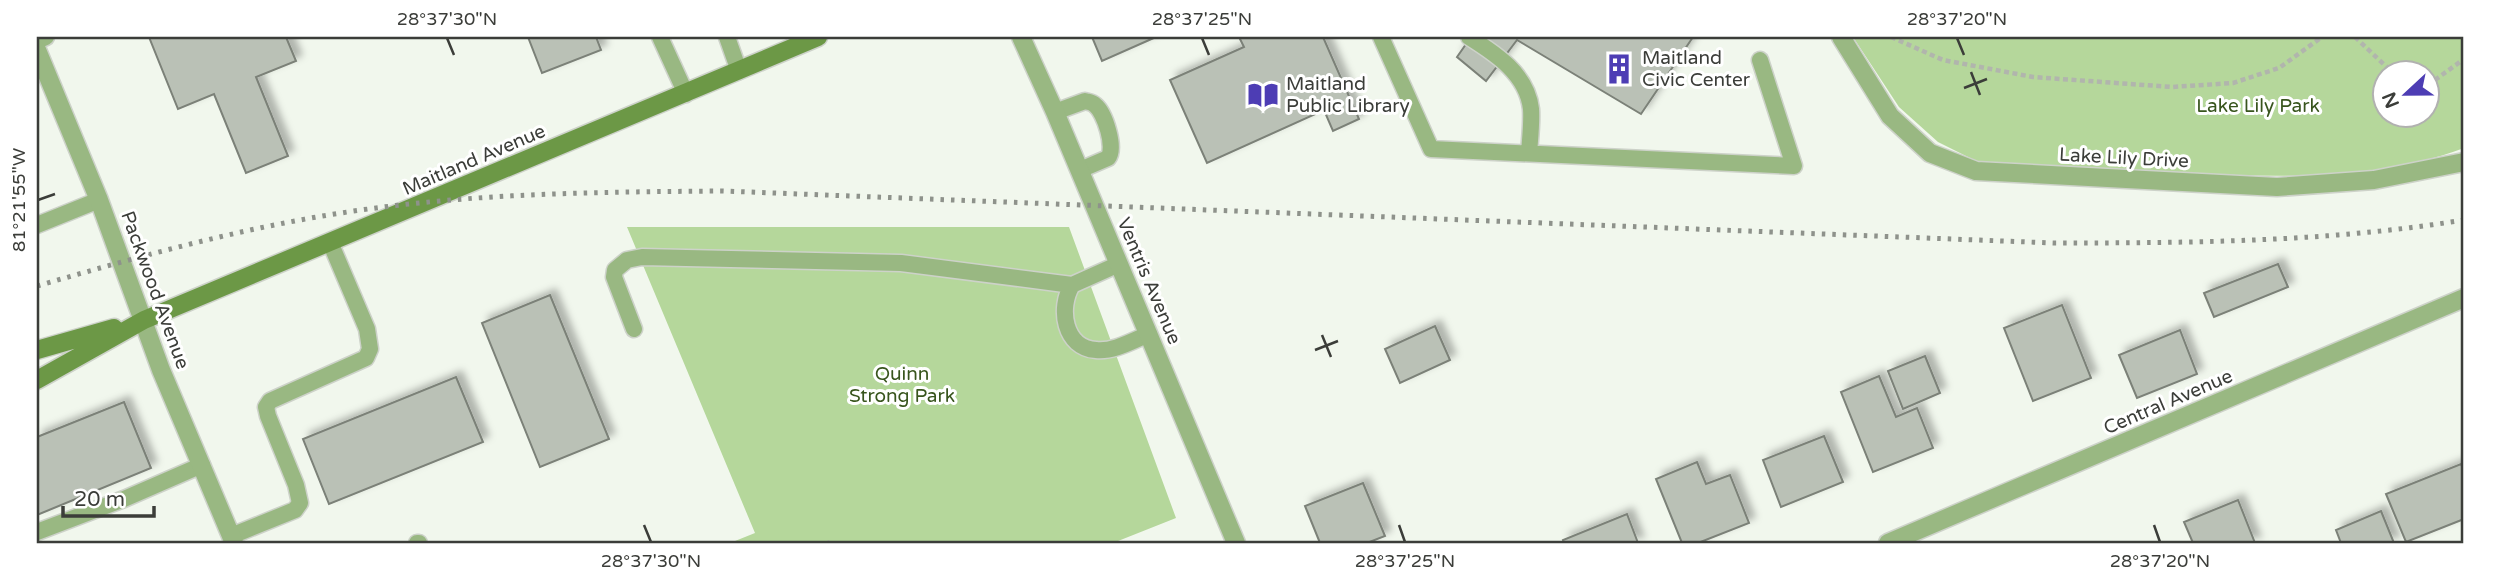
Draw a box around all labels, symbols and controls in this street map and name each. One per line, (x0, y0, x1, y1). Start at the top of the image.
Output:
text: 28°37'30"N (397, 8, 497, 30)
text: 28°37'25"N (1152, 8, 1252, 30)
text: 28°37'20"N (1907, 8, 2007, 30)
place label: Maitland Civic Center (1642, 47, 1751, 91)
building icon: Maitland Civic Center (1602, 52, 1636, 86)
north arrow (2372, 60, 2442, 130)
place label: Maitland Public Library (1286, 73, 1410, 117)
library icon: Maitland Public Library (1246, 78, 1280, 112)
text: N (2378, 89, 2404, 111)
park label: Lake Lily Park (2196, 95, 2320, 117)
street label: Maitland Avenue (399, 120, 549, 200)
street label: Lake Lily Drive (2059, 144, 2189, 172)
text: 81°21'55"W (8, 148, 30, 252)
street label: Packwood Avenue (116, 208, 194, 372)
street label: Ventris Avenue (1112, 214, 1186, 348)
park label: Quinn Strong Park (849, 363, 955, 407)
street label: Central Avenue (2100, 365, 2236, 439)
scale bar (63, 475, 154, 519)
text: 20 m (74, 487, 125, 512)
text: 28°37'30"N (601, 550, 701, 572)
text: 28°37'25"N (1355, 550, 1455, 572)
text: 28°37'20"N (2110, 550, 2210, 572)

